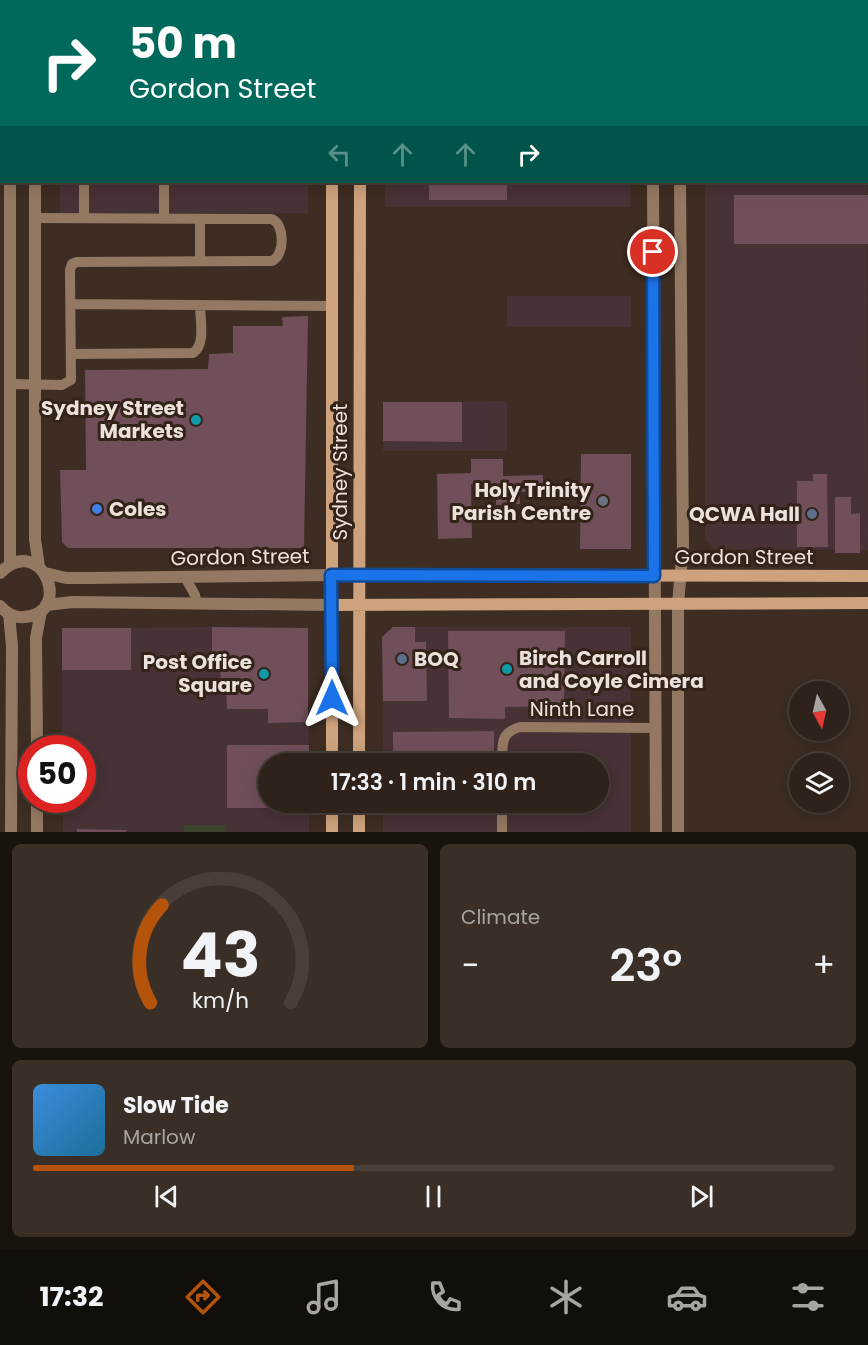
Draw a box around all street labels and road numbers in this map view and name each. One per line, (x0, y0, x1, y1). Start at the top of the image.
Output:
street label: Sydney Street (326, 404, 354, 540)
street label: Gordon Street (170, 542, 310, 572)
street label: Gordon Street (675, 543, 813, 571)
street label: Ninth Lane (530, 695, 634, 723)

